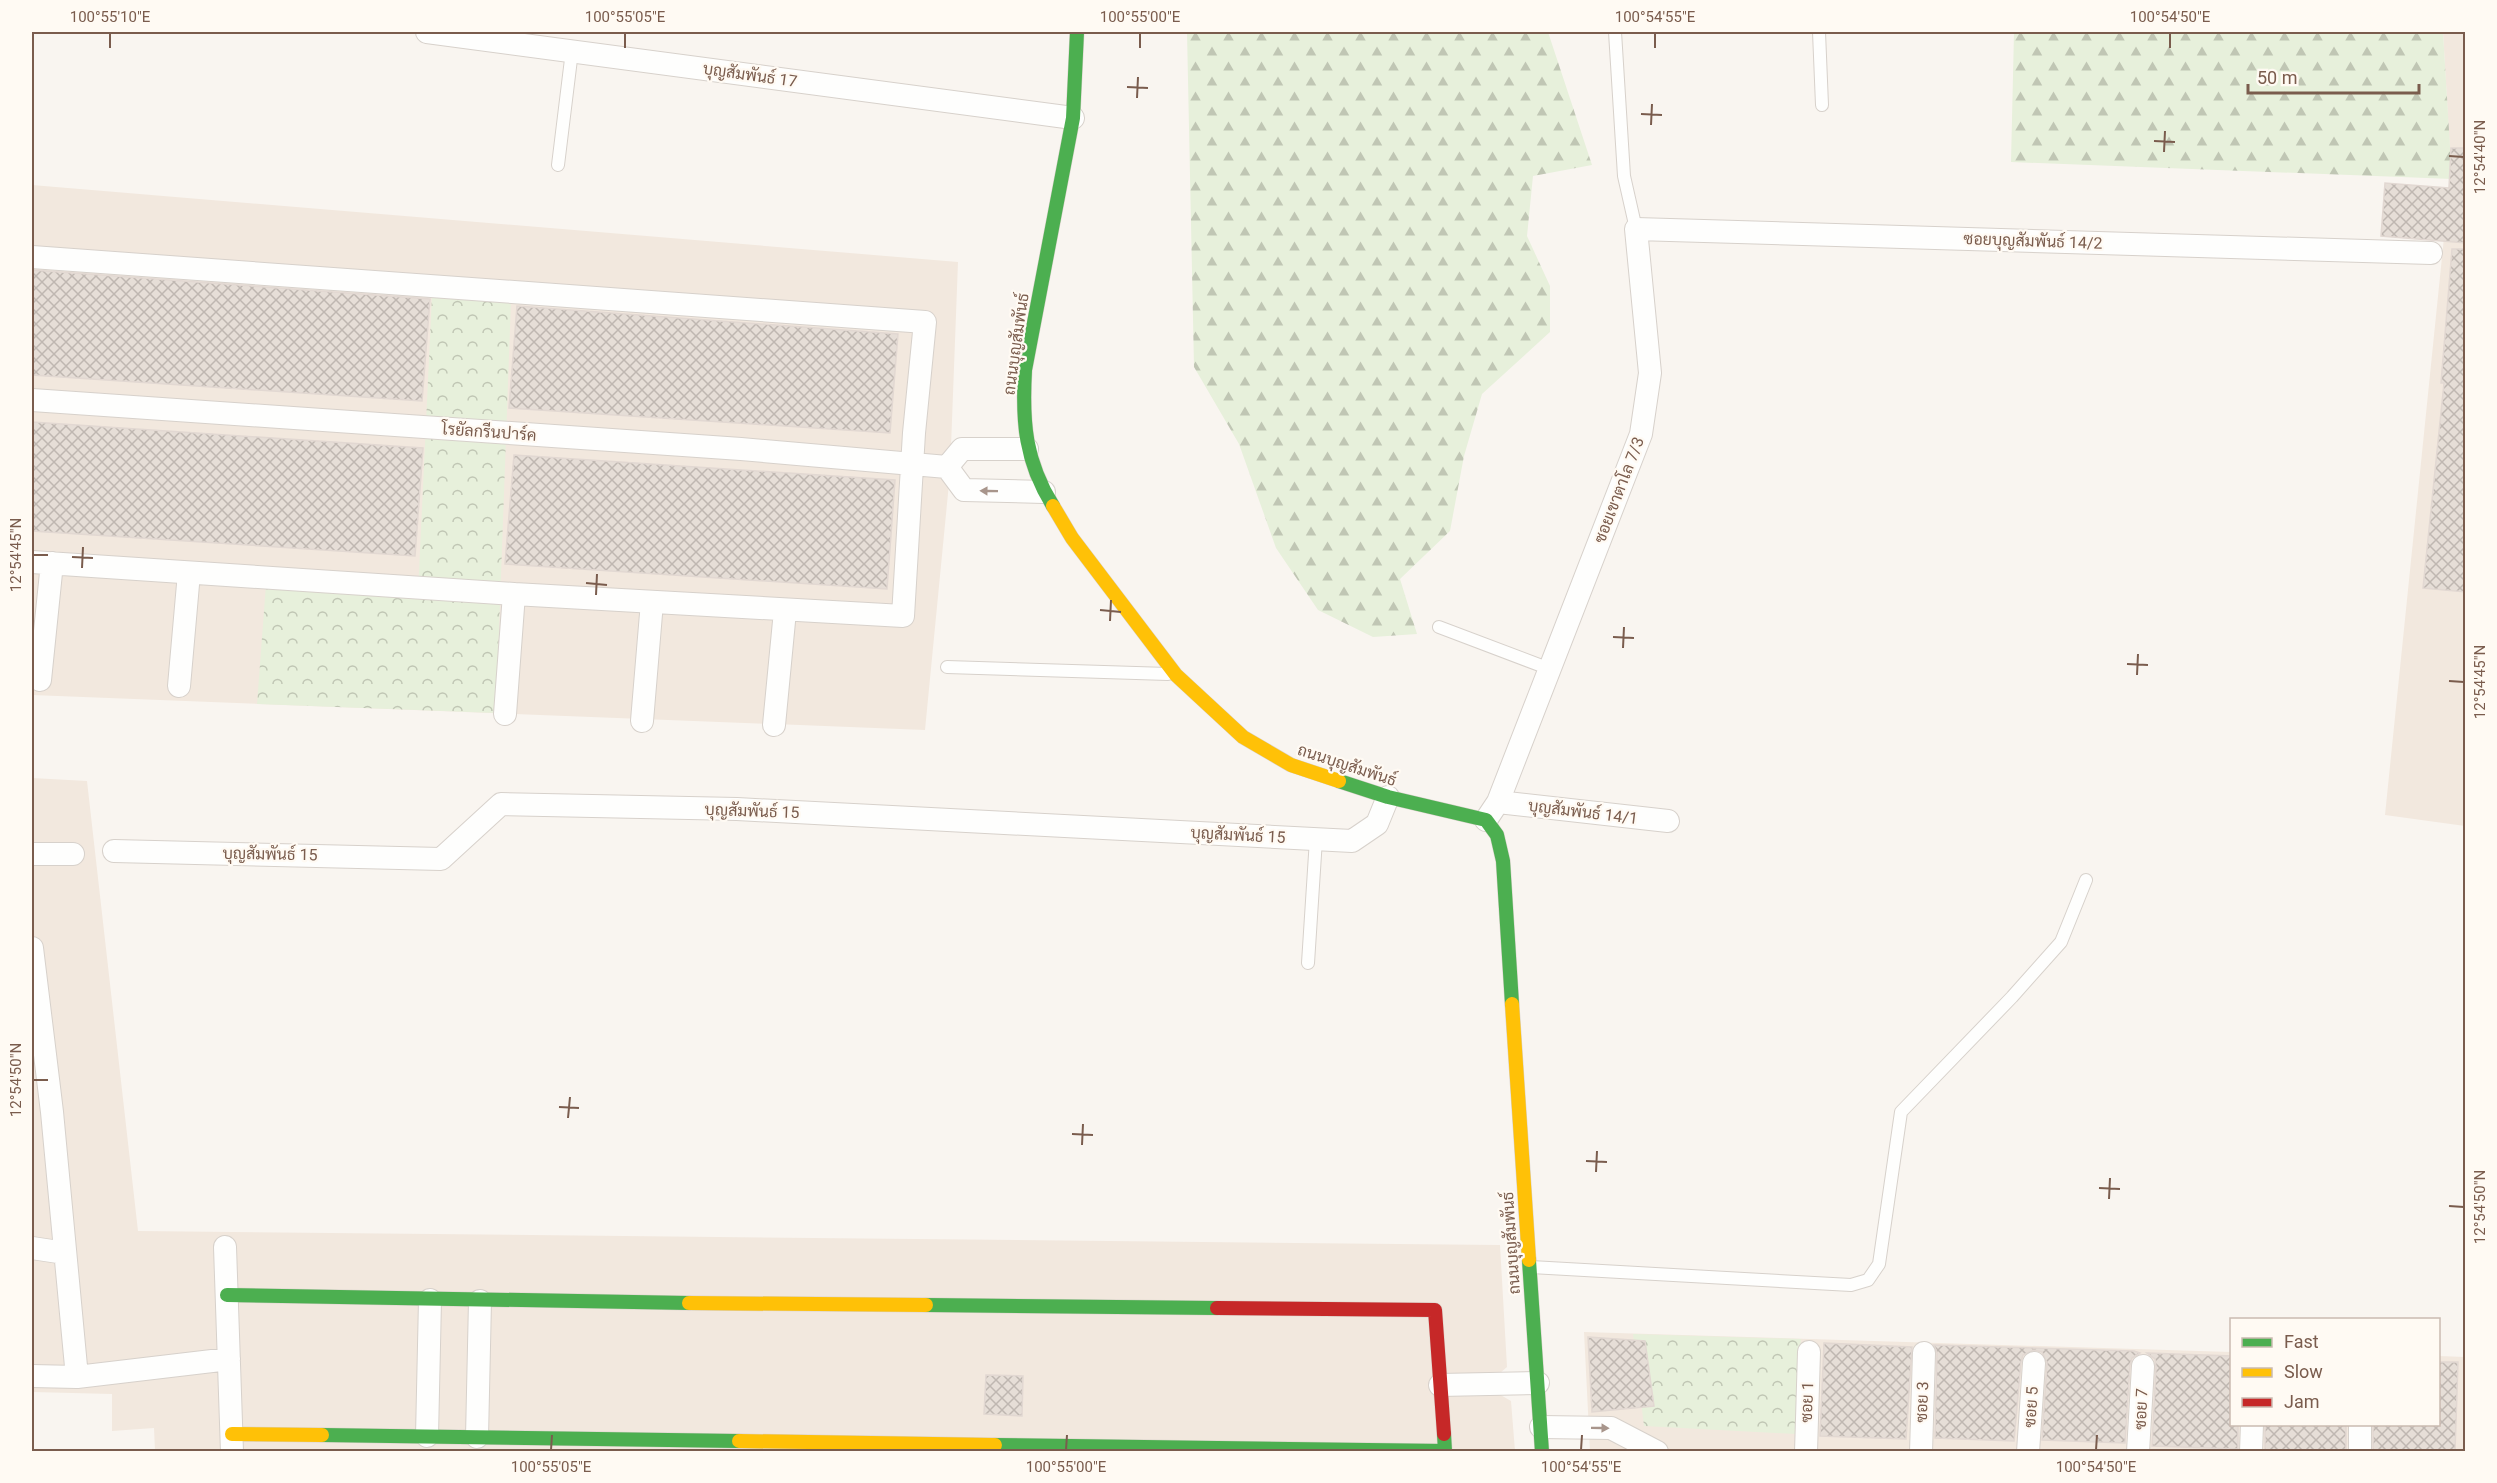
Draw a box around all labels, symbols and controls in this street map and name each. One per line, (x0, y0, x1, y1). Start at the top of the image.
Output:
text: 100°55'10"E (70, 8, 151, 26)
text: 100°55'05"E (585, 8, 666, 26)
text: 100°55'00"E (1100, 8, 1181, 26)
text: 100°54'55"E (1615, 8, 1696, 26)
text: 100°54'50"E (2130, 8, 2211, 26)
street label: บุญสัมพันธ์ 17 (701, 56, 799, 93)
scale bar (2248, 57, 2419, 95)
text: 50 m (2257, 67, 2297, 88)
text: 12°54'40"N (2471, 120, 2489, 194)
street label: ซอยบุญสัมพันธ์ 14/2 (1963, 226, 2103, 255)
street label: ถนนบุญสัมพันธ์ (996, 291, 1035, 396)
street label: โรยัลกรีนปาร์ค (440, 416, 537, 445)
street label: ซอยเขาตาโล 7/3 (1588, 434, 1648, 546)
one-way arrow (980, 486, 999, 496)
text: 12°54'45"N (7, 518, 25, 592)
text: 12°54'45"N (2471, 645, 2489, 719)
street label: ถนนบุญสัมพันธ์ (1295, 737, 1400, 792)
street label: บุญสัมพันธ์ 14/1 (1527, 793, 1639, 830)
street label: บุญสัมพันธ์ 15 (704, 797, 800, 824)
street label: บุญสัมพันธ์ 15 (1190, 820, 1286, 849)
street label: บุญสัมพันธ์ 15 (222, 841, 318, 866)
text: 12°54'50"N (7, 1043, 25, 1117)
text: 12°54'50"N (2471, 1170, 2489, 1244)
street label: ถนนบุญสัมพันธ์ (1495, 1191, 1526, 1295)
legend (2230, 1318, 2440, 1426)
text: Fast (2284, 1331, 2319, 1352)
text: Slow (2284, 1361, 2323, 1382)
street label: ซอย 1 (1797, 1381, 1817, 1423)
street label: ซอย 3 (1912, 1381, 1932, 1423)
street label: ซอย 5 (2020, 1386, 2042, 1428)
street label: ซอย 7 (2130, 1388, 2152, 1430)
text: Jam (2284, 1391, 2320, 1412)
one-way arrow (1590, 1423, 1609, 1433)
text: 100°55'05"E (511, 1458, 592, 1476)
text: 100°55'00"E (1026, 1458, 1107, 1476)
text: 100°54'55"E (1541, 1458, 1622, 1476)
text: 100°54'50"E (2056, 1458, 2137, 1476)

